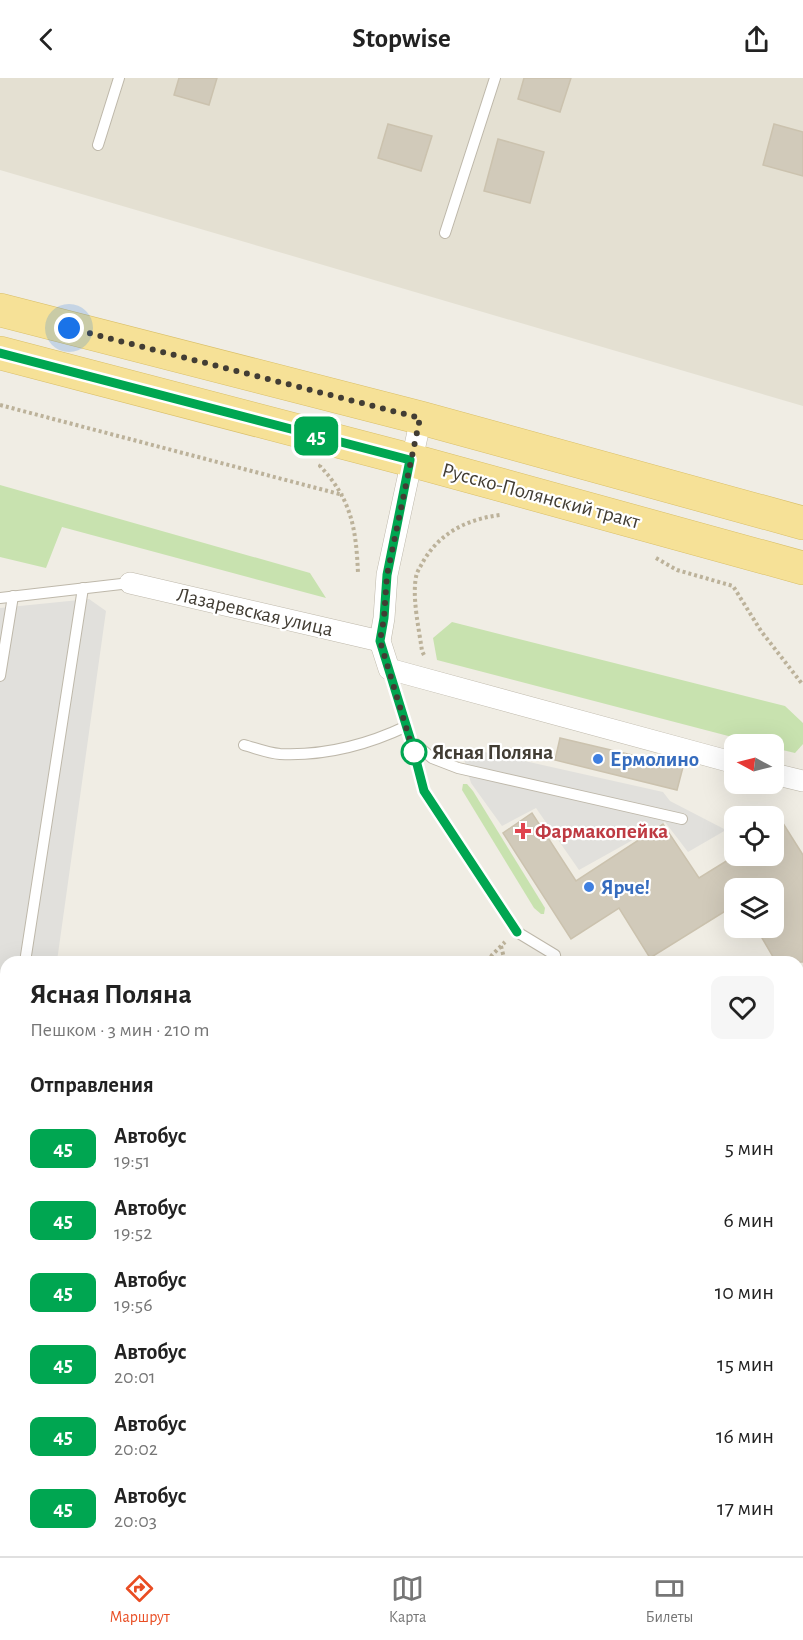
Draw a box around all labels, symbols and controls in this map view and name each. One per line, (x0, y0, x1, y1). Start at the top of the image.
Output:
icon: back (30, 23, 63, 56)
icon: share (740, 23, 773, 56)
text: Stopwise (352, 25, 451, 52)
your location (54, 313, 84, 343)
line badge: 45 (289, 416, 343, 456)
text: 45 (306, 426, 326, 447)
street label: Русско-Полянский тракт (440, 459, 643, 533)
street label: Лазаревская улица (175, 584, 336, 640)
north arrow (724, 734, 784, 794)
map controls (724, 734, 784, 938)
marker: Ясная Поляна (401, 739, 427, 765)
place label: Ясная Поляна (432, 742, 553, 763)
place label: Ермолино (610, 749, 699, 770)
marker: Ермолино (591, 752, 605, 766)
button: locate (724, 806, 784, 866)
place label: Фармакопейка (535, 821, 668, 842)
marker: Фармакопейка (516, 824, 530, 838)
place label: Ярче! (601, 877, 650, 898)
button: layers (724, 878, 784, 938)
marker: Ярче! (582, 880, 596, 894)
button: heart (711, 976, 774, 1039)
text: Ясная Поляна (30, 981, 192, 1009)
text: Пешком · 3 мин · 210 m (30, 1020, 210, 1040)
text: Отправления (30, 1074, 154, 1096)
text: Автобус (114, 1125, 187, 1147)
text: 5 мин (725, 1137, 774, 1159)
text: 45 (53, 1138, 73, 1159)
text: 19:51 (114, 1151, 150, 1171)
text: Автобус (114, 1197, 187, 1219)
text: 6 мин (723, 1209, 774, 1231)
text: 45 (53, 1210, 73, 1231)
text: 19:52 (114, 1223, 152, 1243)
text: Автобус (114, 1269, 187, 1291)
text: 10 мин (715, 1281, 774, 1303)
text: 45 (53, 1282, 73, 1303)
text: 19:56 (114, 1295, 153, 1315)
text: Автобус (114, 1341, 187, 1363)
text: 15 мин (717, 1353, 774, 1375)
text: 45 (53, 1354, 73, 1375)
text: 20:01 (114, 1367, 156, 1387)
text: Автобус (114, 1413, 187, 1435)
text: 16 мин (716, 1425, 774, 1447)
text: 45 (53, 1426, 73, 1447)
text: 20:02 (114, 1439, 158, 1459)
text: Автобус (114, 1485, 187, 1507)
text: 17 мин (717, 1497, 774, 1519)
text: 45 (53, 1498, 73, 1519)
text: 20:03 (114, 1511, 157, 1531)
tab: Маршрут (110, 1572, 170, 1627)
tab: Карта (389, 1572, 426, 1627)
tab: Билеты (645, 1572, 693, 1627)

